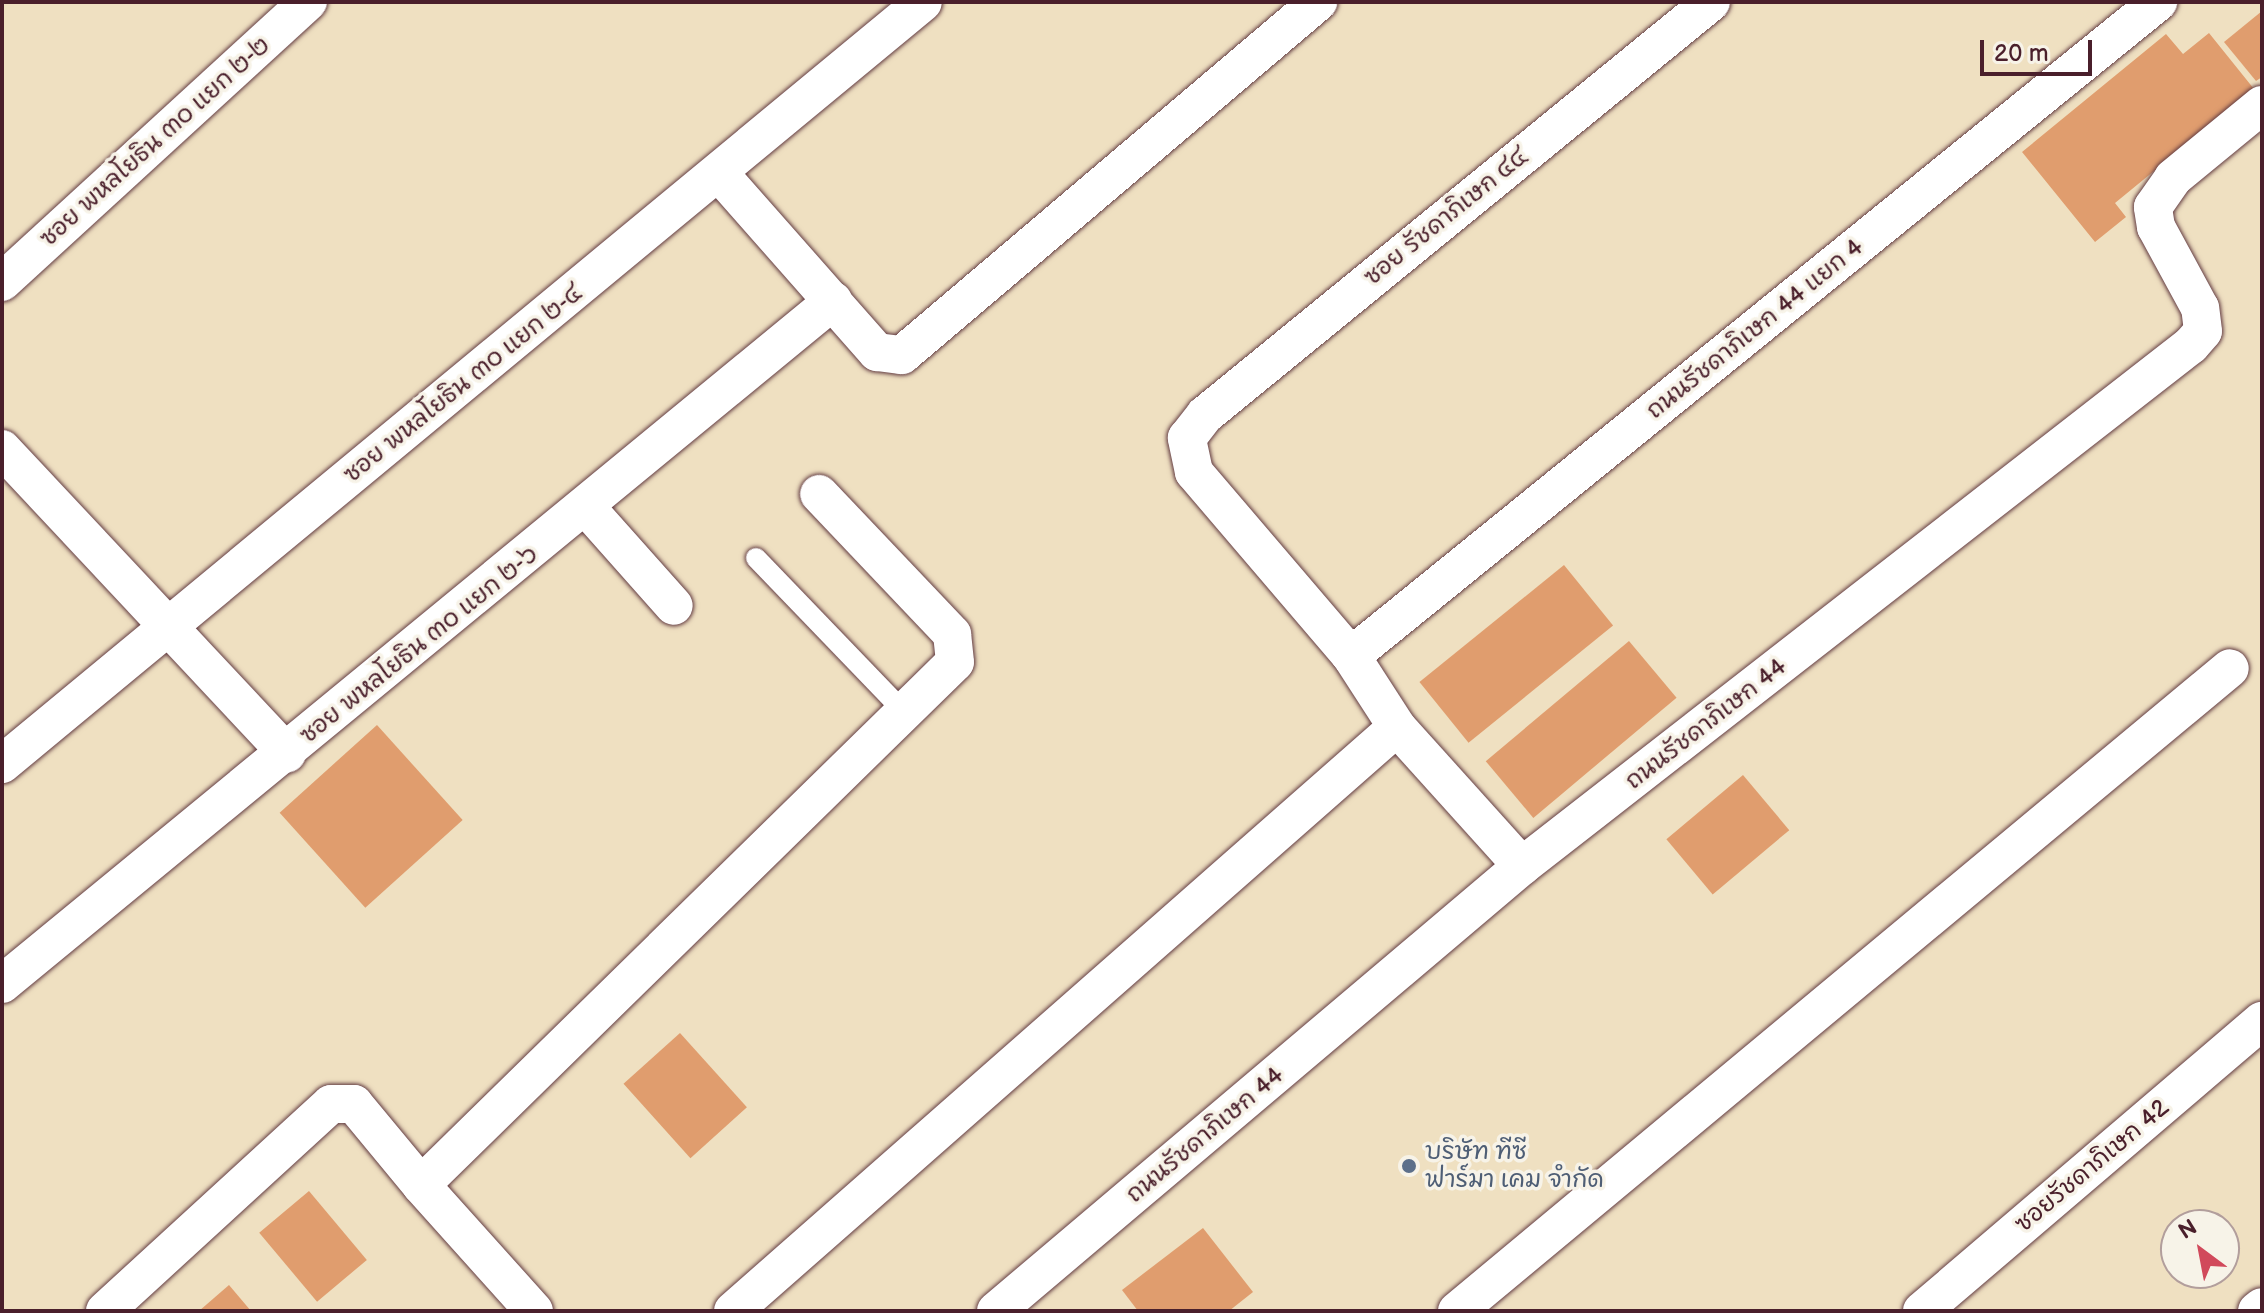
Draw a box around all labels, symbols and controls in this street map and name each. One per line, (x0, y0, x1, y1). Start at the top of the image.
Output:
scale bar (1984, 24, 2096, 74)
street label: ซอย พหลโยธิน ๓๐ แยก ๒-๒ (34, 31, 276, 253)
text: 20 m (1994, 39, 2049, 68)
street label: ซอย รัชดาภิเษก ๔๔ (1358, 142, 1534, 292)
street label: ถนนรัชดาภิเษก 44 แยก 4 (1641, 233, 1869, 425)
street label: ซอย พหลโยธิน ๓๐ แยก ๒-๔ (338, 279, 588, 489)
street label: ซอย พหลโยธิน ๓๐ แยก ๒-๖ (294, 540, 544, 750)
street label: ถนนรัชดาภิเษก 44 (1620, 652, 1792, 796)
street label: ถนนรัชดาภิเษก 44 (1121, 1061, 1289, 1209)
street label: ซอยรัชดาภิเษก 42 (2009, 1093, 2175, 1239)
place label: บริษัท ทีซี ฟาร์มา เคม จำกัด (1425, 1138, 1604, 1194)
marker: บริษัท ทีซี ฟาร์มา เคม จำกัด (1400, 1157, 1418, 1175)
north arrow (2160, 1209, 2240, 1289)
text: N (2174, 1214, 2202, 1246)

